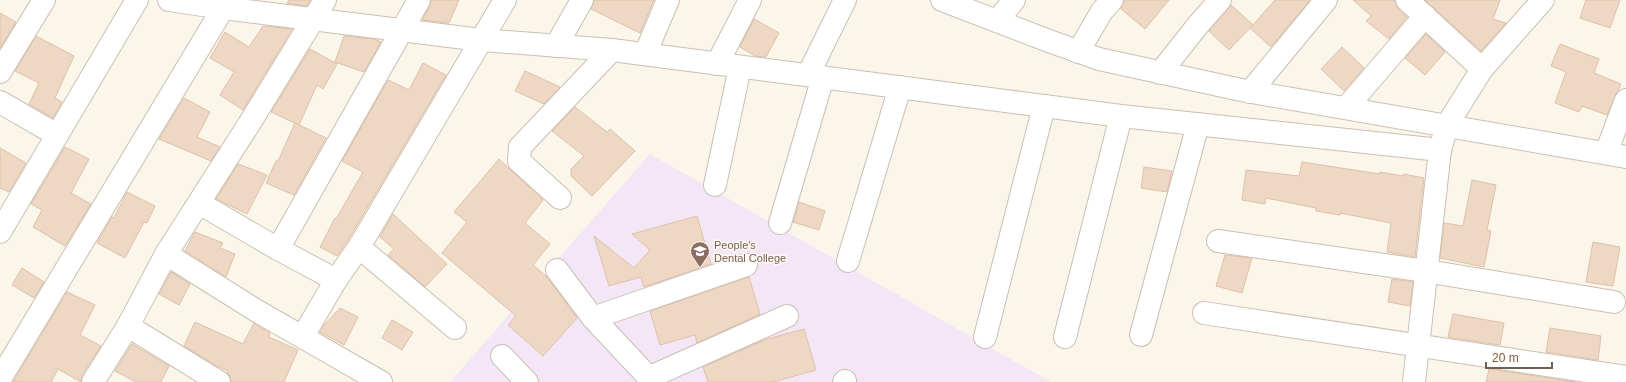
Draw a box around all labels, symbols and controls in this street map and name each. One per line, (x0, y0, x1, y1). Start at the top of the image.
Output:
place label: People's Dental College (714, 239, 786, 264)
school or university icon: People's Dental College (689, 240, 711, 268)
scale bar (1486, 344, 1552, 370)
text: 20 m (1492, 351, 1519, 365)

